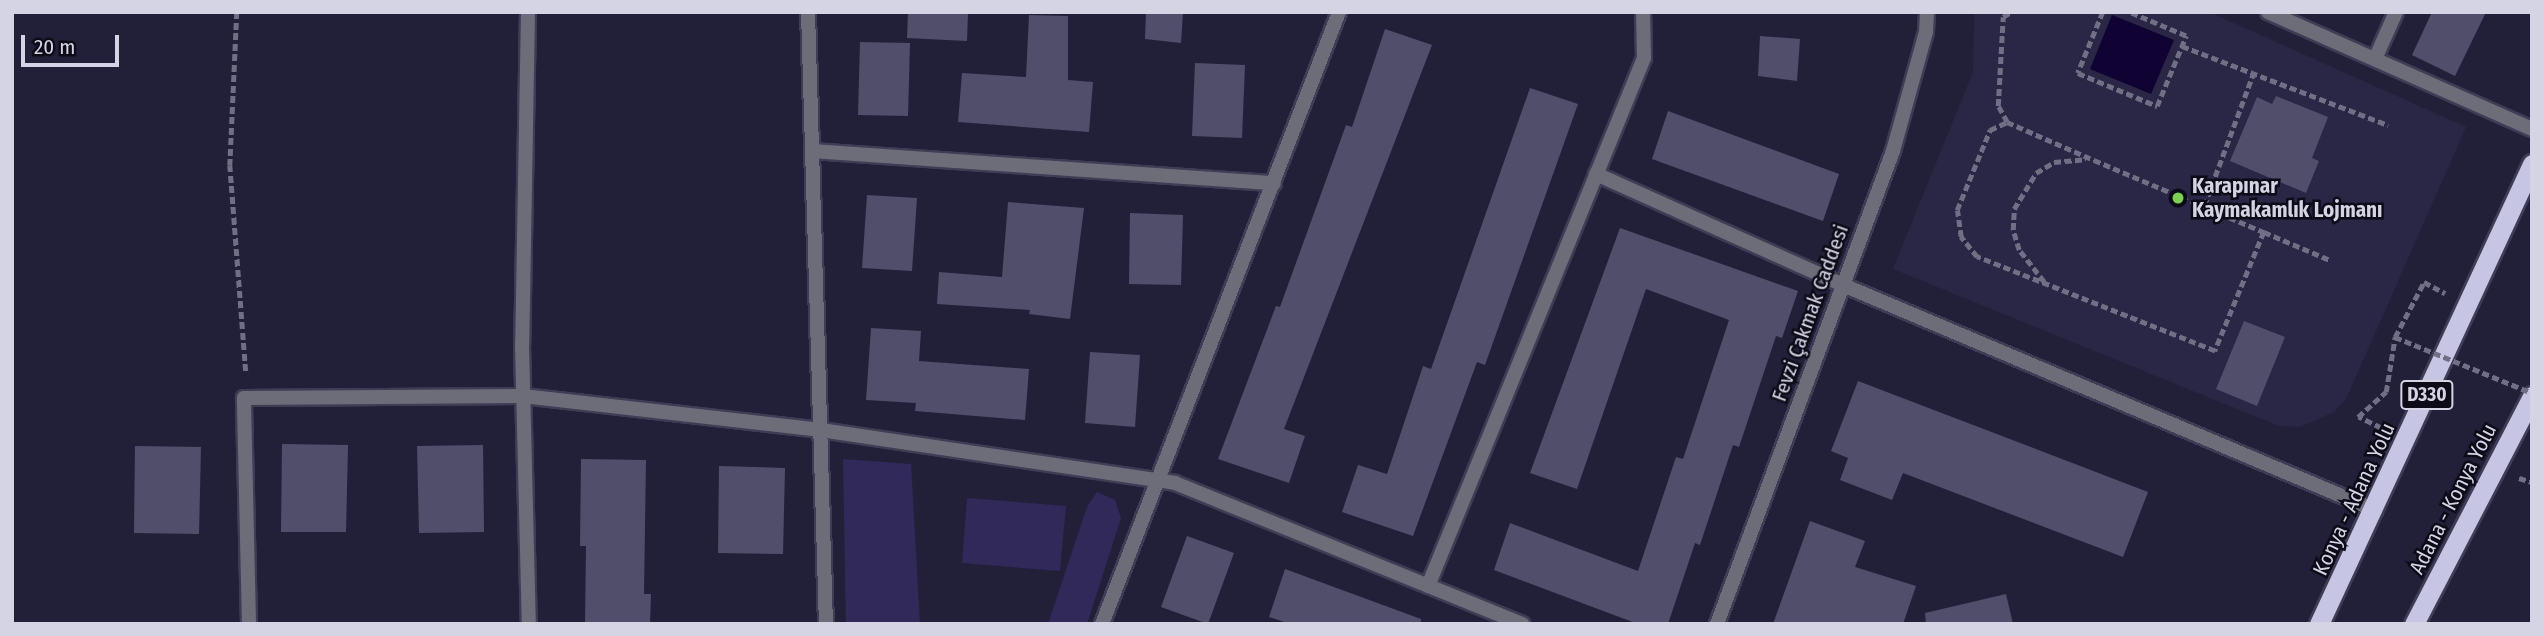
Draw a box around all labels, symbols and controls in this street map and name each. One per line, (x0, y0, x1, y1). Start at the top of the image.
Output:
scale bar (24, 21, 122, 65)
text: 20 m (34, 34, 75, 60)
place label: Karapınar Kaymakamlık Lojmanı (2192, 173, 2383, 223)
marker: Karapınar Kaymakamlık Lojmanı (2170, 190, 2186, 206)
street label: Fevzi Çakmak Caddesi (1766, 221, 1854, 405)
road number: D330 (2399, 380, 2455, 410)
street label: Konya - Adana Yolu (2308, 419, 2400, 579)
street label: Adana - Konya Yolu (2404, 420, 2502, 578)

